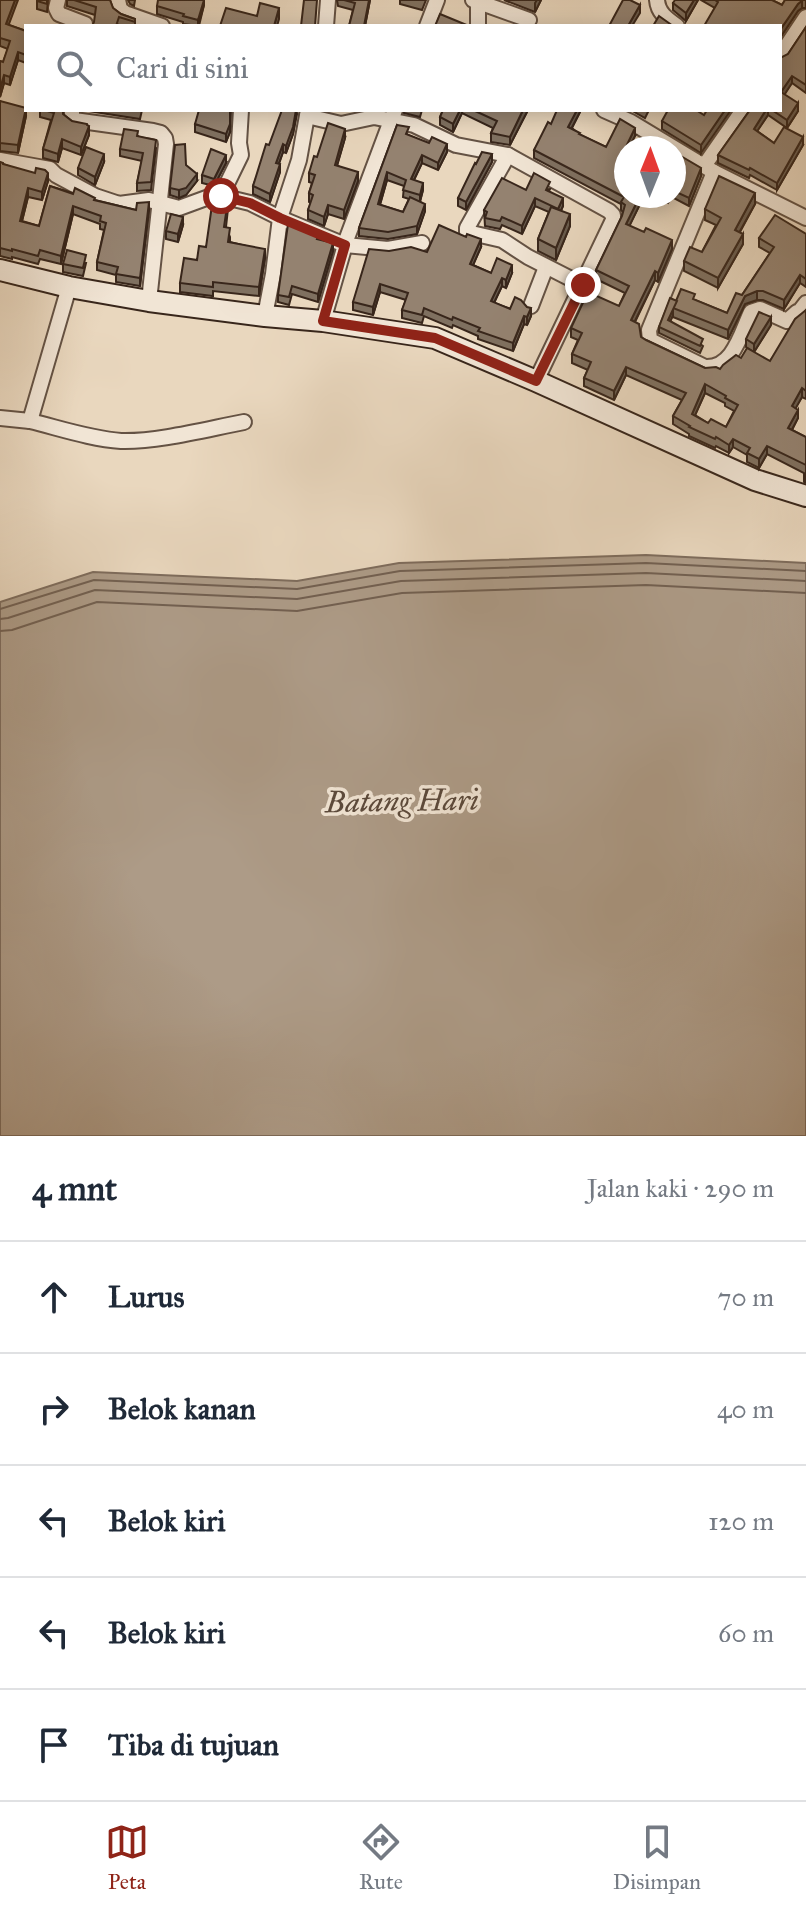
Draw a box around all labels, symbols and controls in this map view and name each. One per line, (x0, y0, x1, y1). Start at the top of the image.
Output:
search box (24, 24, 782, 112)
icon: search (52, 46, 96, 90)
text: Cari di sini (116, 50, 249, 86)
north arrow (614, 136, 686, 208)
route start (203, 178, 239, 214)
route end (565, 267, 601, 303)
water label: Batang Hari (323, 782, 479, 820)
text: 4 mnt (32, 1168, 117, 1209)
text: Jalan kaki · 290 m (587, 1172, 774, 1204)
icon: ahead (32, 1275, 76, 1319)
text: Lurus (108, 1279, 184, 1315)
text: 70 m (718, 1281, 774, 1313)
icon: right (32, 1387, 76, 1431)
text: Belok kanan (108, 1391, 256, 1427)
text: 40 m (717, 1393, 774, 1425)
icon: left (32, 1499, 76, 1543)
text: Belok kiri (108, 1503, 226, 1539)
text: 120 m (708, 1505, 774, 1537)
icon: left (32, 1611, 76, 1655)
text: Belok kiri (108, 1615, 226, 1651)
text: 60 m (718, 1617, 774, 1649)
icon: arrive (32, 1723, 76, 1767)
text: Tiba di tujuan (108, 1727, 279, 1763)
tab: Peta (105, 1820, 149, 1895)
tab: Rute (359, 1820, 403, 1895)
tab: Disimpan (613, 1820, 701, 1895)

